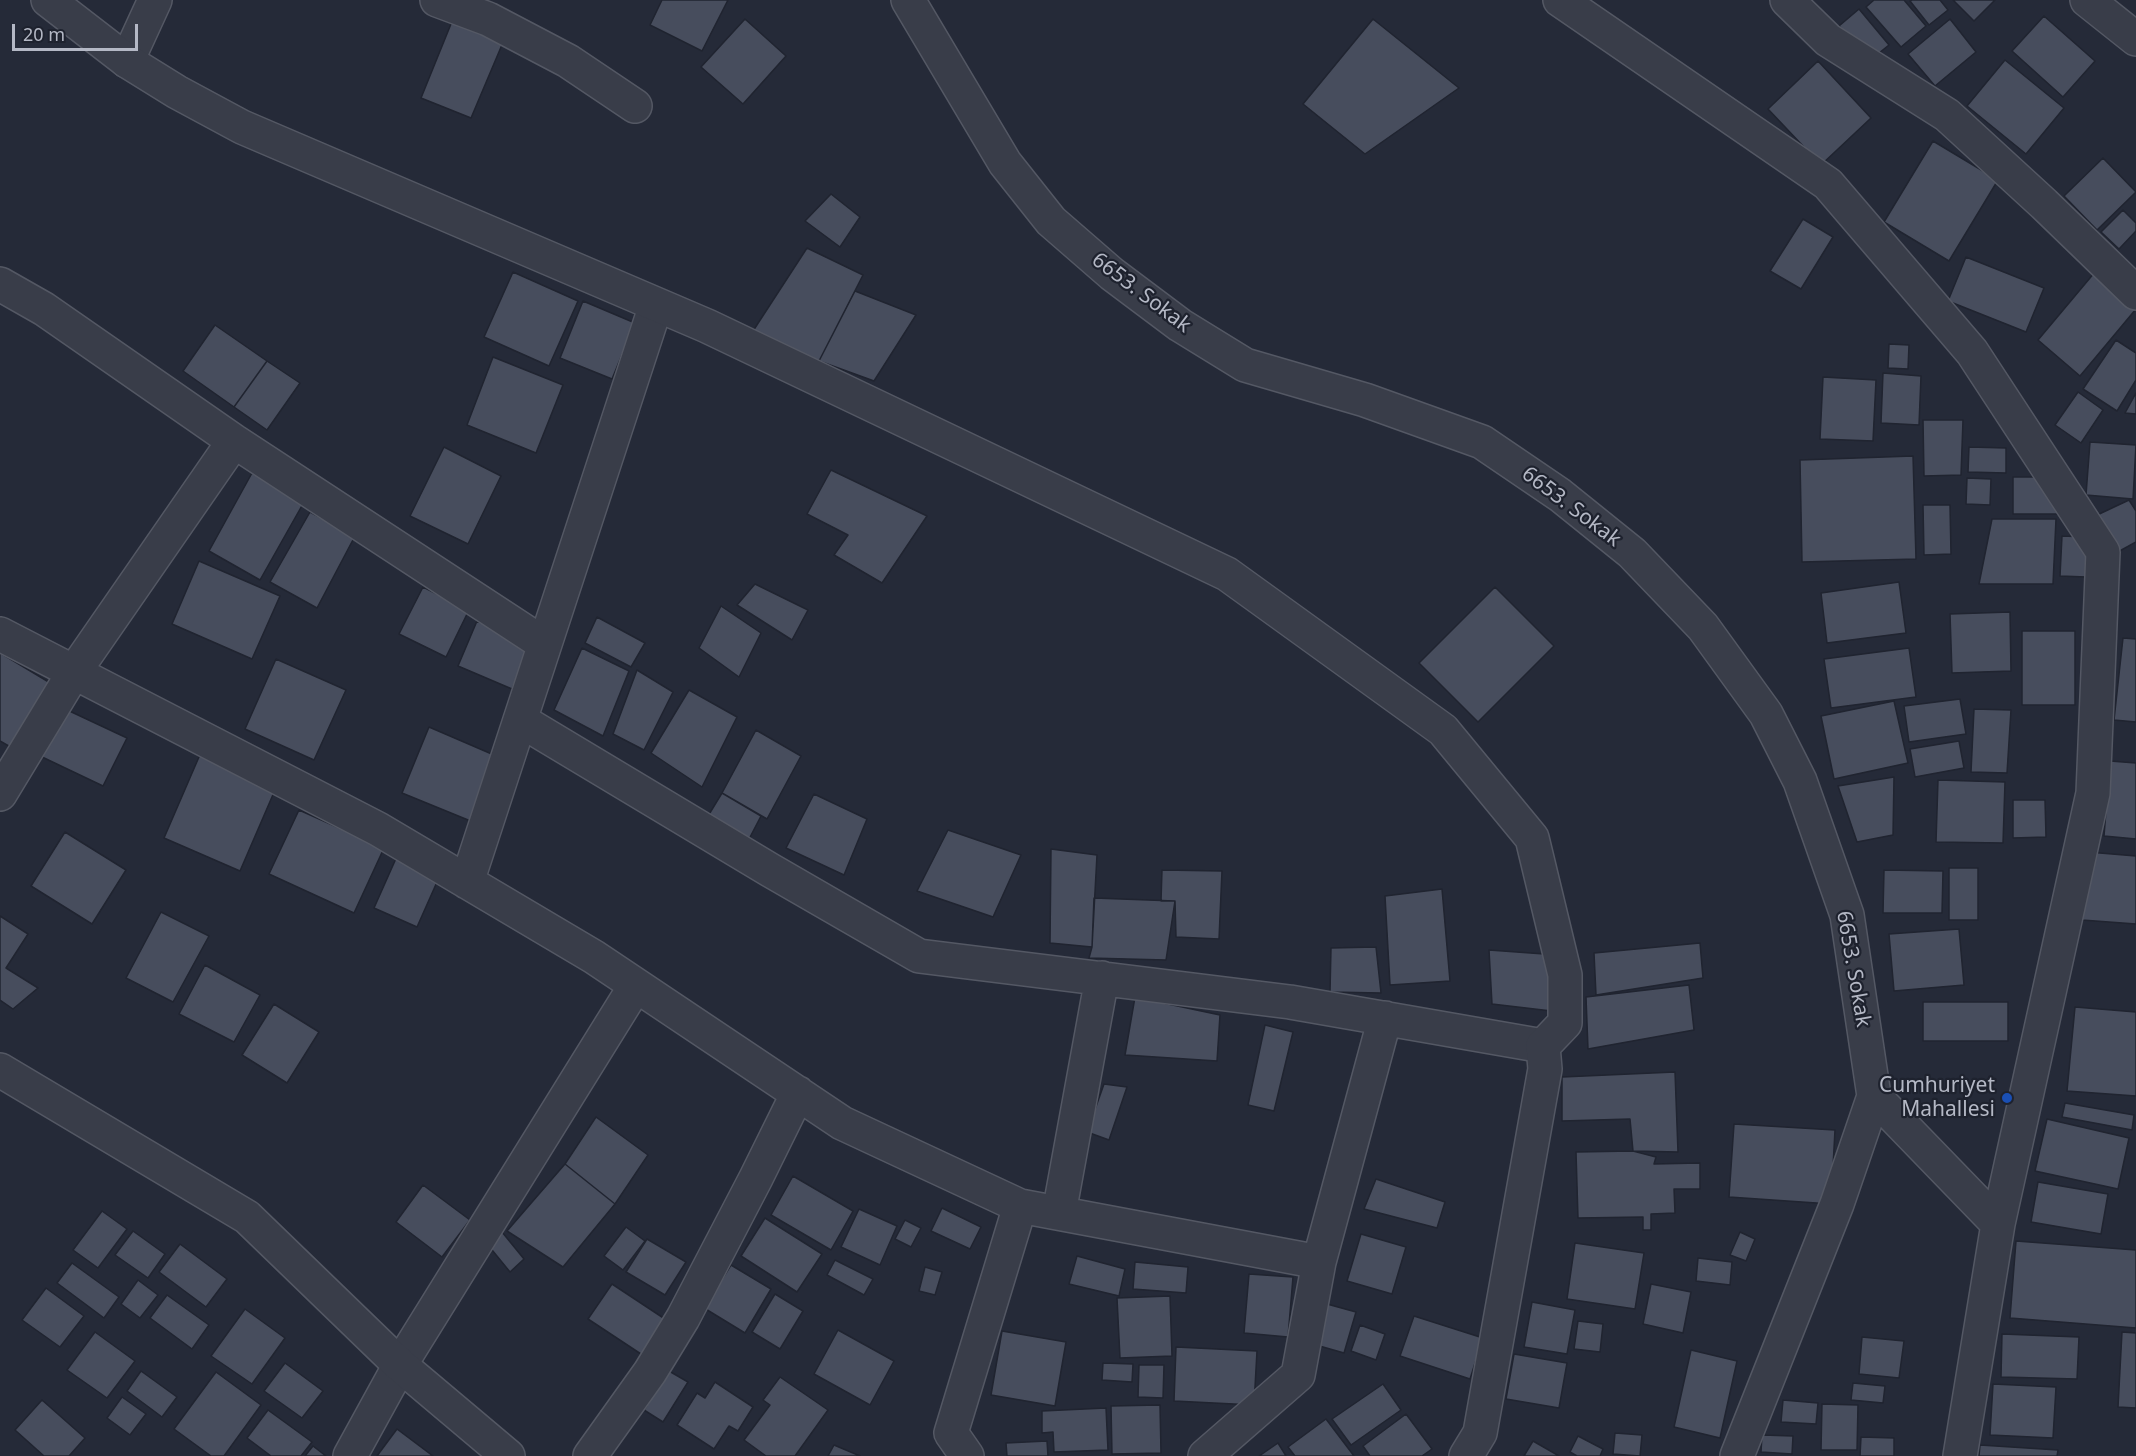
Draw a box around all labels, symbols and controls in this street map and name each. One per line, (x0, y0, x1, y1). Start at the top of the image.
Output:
scale bar (15, 12, 141, 50)
text: 20 m (23, 22, 65, 46)
street label: 6653. Sokak (1086, 248, 1196, 338)
street label: 6653. Sokak (1516, 462, 1626, 552)
street label: 6653. Sokak (1830, 909, 1876, 1029)
place label: Cumhuriyet Mahallesi (1879, 1073, 1995, 1123)
marker: Cumhuriyet Mahallesi (2000, 1091, 2014, 1105)

